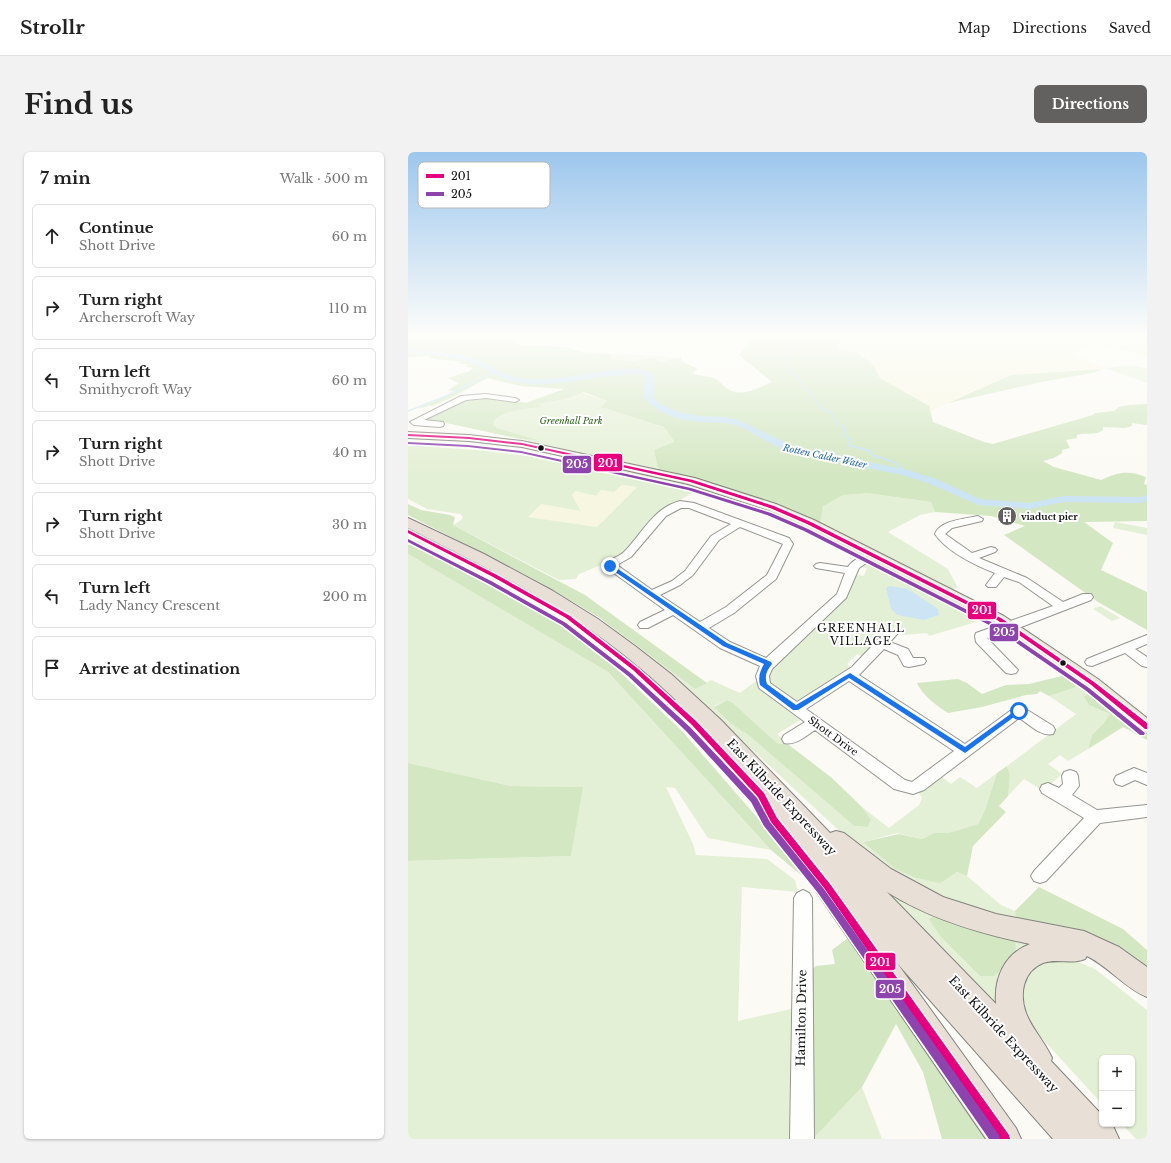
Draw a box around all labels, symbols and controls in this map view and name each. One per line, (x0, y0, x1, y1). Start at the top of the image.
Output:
text: Strollr (20, 16, 85, 39)
text: Map (958, 19, 990, 37)
text: Directions (1012, 19, 1087, 37)
text: Saved (1109, 19, 1151, 37)
button: Directions (1034, 85, 1147, 123)
text: Find us (24, 87, 134, 122)
legend (418, 162, 550, 208)
text: 7 min (40, 168, 91, 189)
text: 201 (451, 169, 471, 183)
text: Walk · 500 m (280, 170, 368, 187)
text: 205 (451, 187, 472, 201)
text: Continue (79, 218, 154, 237)
icon: ahead (41, 225, 63, 247)
text: 60 m (332, 228, 367, 245)
text: Shott Drive (79, 237, 156, 254)
text: Turn right (79, 290, 162, 309)
icon: right (41, 297, 63, 319)
text: 110 m (328, 300, 367, 317)
text: Archerscroft Way (79, 309, 195, 326)
text: Turn left (79, 362, 150, 381)
icon: left (41, 369, 63, 391)
text: 60 m (332, 372, 367, 389)
text: Smithycroft Way (79, 381, 192, 398)
park label: Greenhall Park (540, 415, 603, 426)
text: Turn right (79, 434, 162, 453)
icon: right (41, 441, 63, 463)
water label: Rotten Calder Water (781, 442, 869, 470)
unlabelled marker (536, 443, 546, 453)
text: 40 m (332, 444, 367, 461)
text: Shott Drive (79, 453, 156, 470)
line badge: 201 (593, 453, 623, 472)
line badge: 205 (562, 455, 592, 474)
text: 201 (598, 456, 618, 470)
text: 205 (566, 457, 588, 471)
building icon: viaduct pier (996, 505, 1018, 527)
text: Turn right (79, 506, 162, 525)
place label: viaduct pier (1021, 511, 1078, 522)
icon: right (41, 513, 63, 535)
text: 30 m (332, 516, 367, 533)
text: Shott Drive (79, 525, 156, 542)
route end (601, 557, 619, 575)
text: Turn left (79, 578, 150, 597)
icon: left (41, 585, 63, 607)
text: 200 m (323, 588, 367, 605)
text: Lady Nancy Crescent (79, 597, 220, 614)
line badge: 201 (967, 601, 997, 620)
text: 201 (972, 603, 992, 617)
district label: GREENHALL VILLAGE (817, 621, 905, 648)
line badge: 205 (989, 623, 1019, 642)
text: 205 (993, 625, 1015, 639)
icon: arrive (41, 657, 63, 679)
unlabelled marker (1058, 658, 1068, 668)
text: Arrive at destination (79, 659, 240, 678)
route start (1010, 702, 1028, 720)
street label: Shott Drive (805, 713, 861, 759)
street label: East Kilbride Expressway (724, 736, 840, 859)
line badge: 201 (865, 952, 896, 971)
text: 201 (870, 955, 890, 969)
street label: Hamilton Drive (793, 969, 809, 1067)
street label: East Kilbride Expressway (946, 973, 1062, 1096)
line badge: 205 (875, 979, 905, 999)
text: 205 (879, 982, 901, 996)
map controls (1099, 1055, 1135, 1127)
button: + (1099, 1055, 1135, 1091)
button: − (1099, 1091, 1135, 1127)

